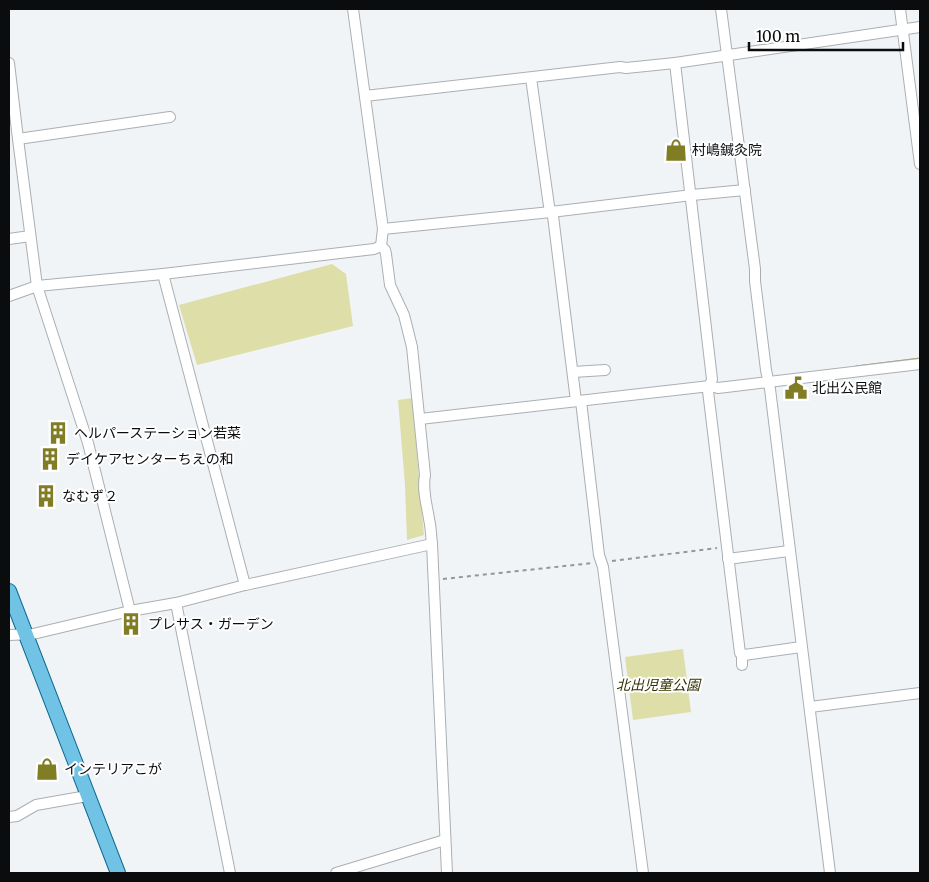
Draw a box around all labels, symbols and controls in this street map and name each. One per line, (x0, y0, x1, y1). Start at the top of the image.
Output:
scale bar (749, 20, 903, 52)
text: 100 m (756, 27, 800, 46)
shop icon: 村嶋鍼灸院 (663, 137, 689, 163)
place label: 村嶋鍼灸院 (692, 141, 762, 159)
public building icon: 北出公民館 (783, 375, 809, 401)
place label: 北出公民館 (812, 379, 882, 397)
building icon: ヘルパーステーション若菜 (45, 420, 71, 446)
place label: ヘルパーステーション若菜 (74, 424, 241, 442)
building icon: デイケアセンターちえの和 (37, 446, 63, 472)
place label: デイケアセンターちえの和 (66, 450, 234, 468)
building icon: なむず２ (33, 483, 59, 509)
place label: なむず２ (62, 487, 118, 505)
building icon: プレサス・ガーデン (118, 611, 144, 637)
place label: プレサス・ガーデン (148, 615, 274, 633)
park label: 北出児童公園 (616, 676, 702, 694)
shop icon: インテリアこが (34, 756, 60, 782)
place label: インテリアこが (64, 760, 162, 778)

